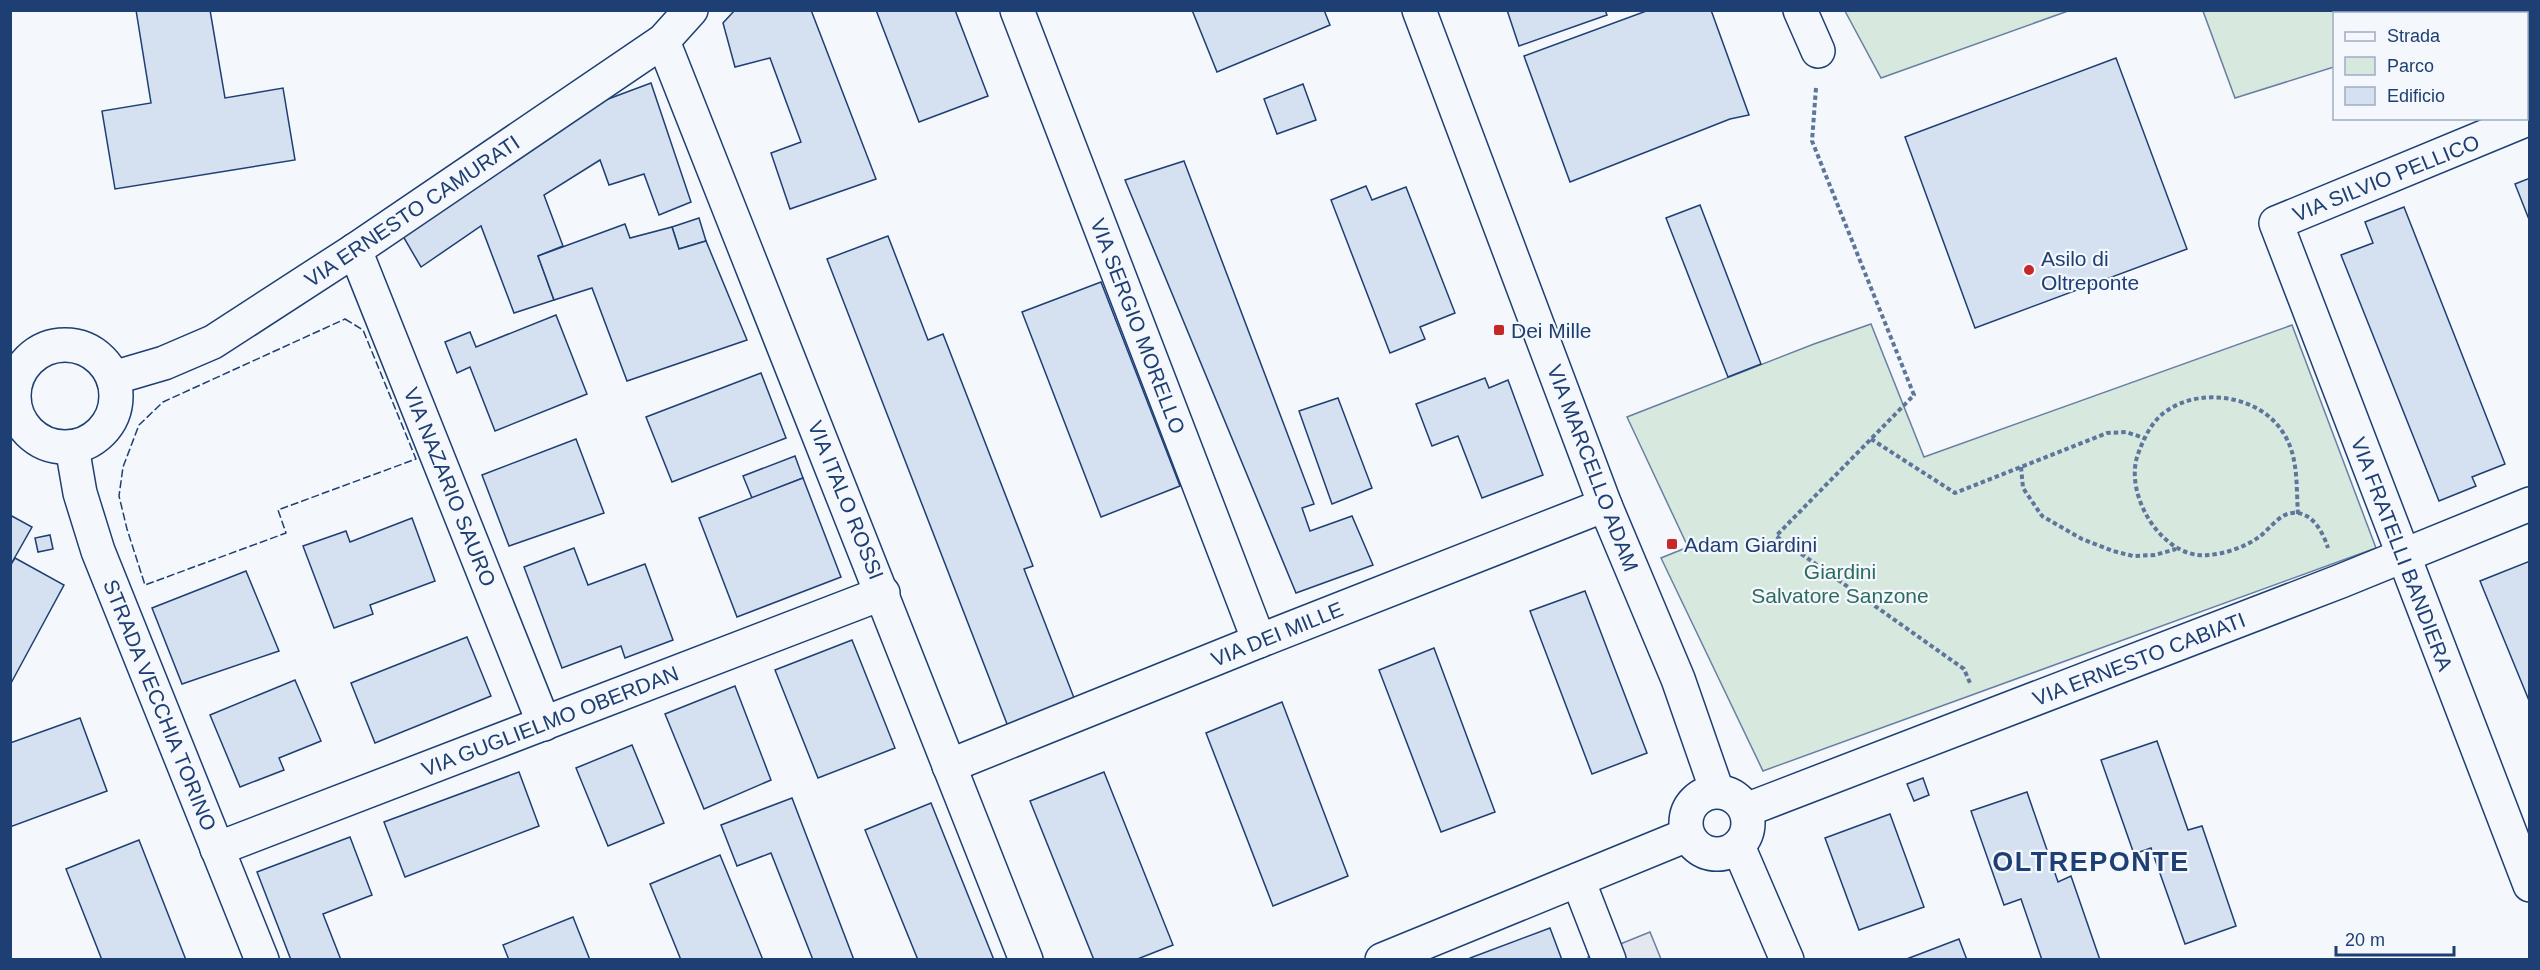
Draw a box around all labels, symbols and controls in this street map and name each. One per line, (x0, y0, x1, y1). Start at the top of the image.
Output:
legend (2333, 12, 2528, 120)
text: Strada (2387, 26, 2441, 46)
text: Parco (2387, 56, 2434, 76)
text: Edificio (2387, 86, 2445, 106)
street label: VIA SILVIO PELLICO (2289, 130, 2483, 226)
street label: VIA ERNESTO CAMURATI (300, 131, 524, 291)
street label: VIA SERGIO MORELLO (1086, 215, 1190, 437)
place label: Asilo di Oltreponte (2041, 247, 2139, 294)
marker: Asilo di Oltreponte (2022, 263, 2036, 277)
place label: Dei Mille (1511, 319, 1592, 342)
marker: Dei Mille (1492, 323, 1506, 337)
street label: VIA MARCELLO ADAM (1543, 361, 1643, 575)
street label: VIA NAZARIO SAURO (400, 384, 500, 590)
street label: VIA ITALO ROSSI (804, 417, 888, 583)
street label: VIA FRATELLI BANDIERA (2347, 434, 2457, 674)
place label: Adam Giardini (1684, 533, 1817, 556)
marker: Adam Giardini (1665, 537, 1679, 551)
park label: Giardini Salvatore Sanzone (1751, 560, 1929, 607)
street label: STRADA VECCHIA TORINO (99, 576, 221, 834)
street label: VIA DEI MILLE (1208, 597, 1346, 671)
street label: VIA ERNESTO CABIATI (2030, 608, 2248, 710)
street label: VIA GUGLIELMO OBERDAN (418, 661, 682, 781)
district label: OLTREPONTE (1992, 847, 2190, 877)
scale bar (2336, 919, 2454, 957)
text: 20 m (2345, 930, 2385, 950)

